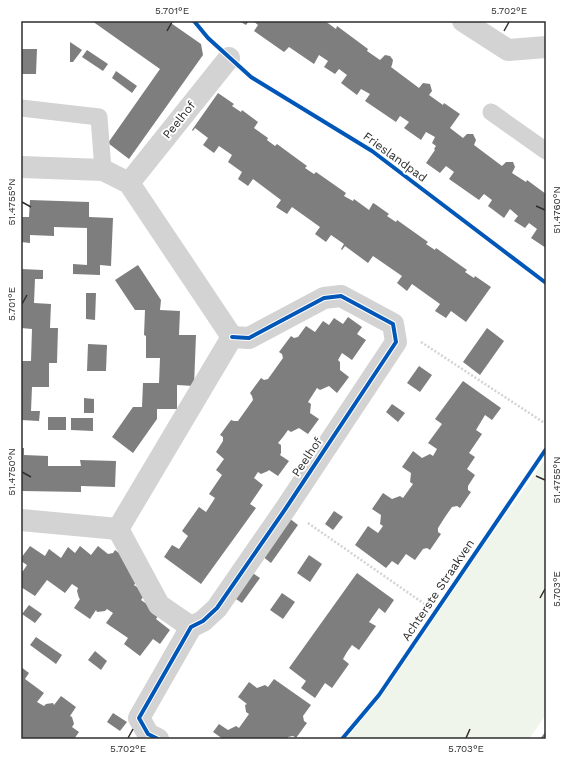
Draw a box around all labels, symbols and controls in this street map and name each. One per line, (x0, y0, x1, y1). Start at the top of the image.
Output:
text: 5.701°E (155, 5, 189, 16)
text: 5.702°E (491, 5, 527, 16)
street label: Peelhof (160, 98, 198, 141)
street label: Frieslandpad (360, 129, 430, 185)
text: 51.4755°N (6, 178, 17, 226)
text: 51.4760°N (551, 186, 562, 234)
text: 5.701°E (6, 287, 17, 321)
street label: Peelhof (289, 435, 325, 479)
text: 51.4750°N (6, 448, 17, 496)
text: 51.4755°N (551, 456, 562, 504)
street label: Achterste Straakven (399, 537, 477, 643)
text: 5.703°E (551, 571, 562, 607)
text: 5.702°E (110, 743, 146, 754)
text: 5.703°E (448, 743, 484, 754)

